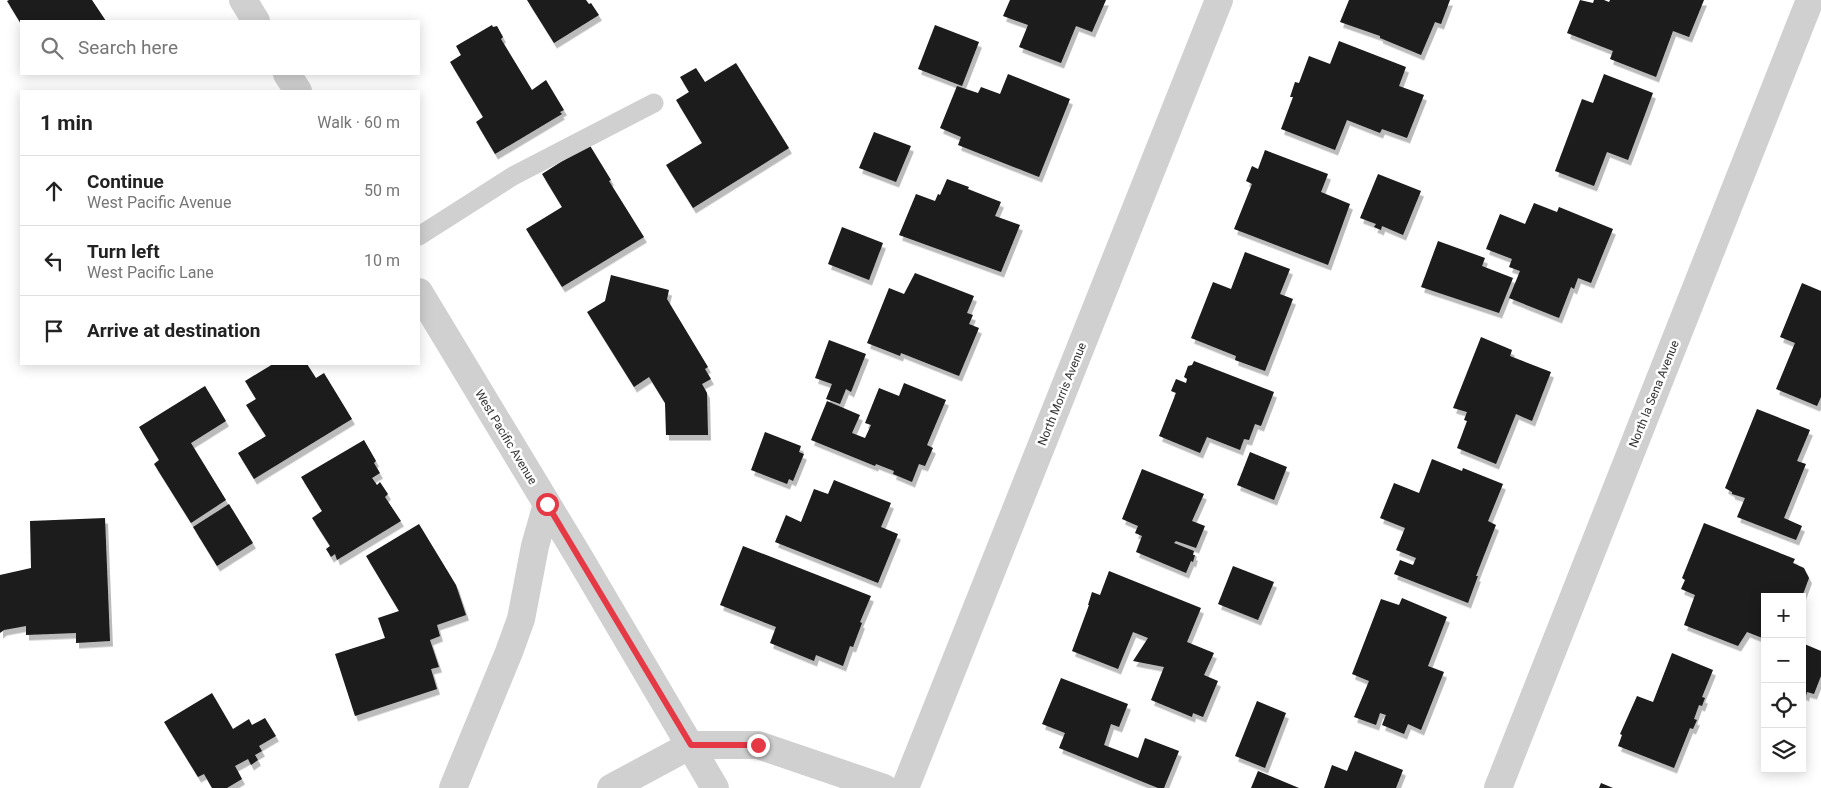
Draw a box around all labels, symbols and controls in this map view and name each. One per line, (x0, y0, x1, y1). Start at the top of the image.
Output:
search box (20, 20, 420, 75)
icon: search (38, 34, 66, 62)
text: Search here (78, 36, 178, 59)
text: 1 min (40, 111, 93, 135)
text: Walk · 60 m (317, 113, 400, 132)
text: Continue (87, 170, 164, 193)
icon: ahead (40, 177, 68, 205)
text: 50 m (364, 181, 400, 200)
text: West Pacific Avenue (87, 193, 231, 212)
text: Turn left (87, 240, 160, 263)
icon: left (40, 247, 68, 275)
text: 10 m (364, 251, 400, 270)
text: West Pacific Lane (87, 263, 214, 282)
icon: arrive (40, 317, 68, 345)
text: Arrive at destination (87, 319, 260, 342)
street label: North la Sena Avenue (1626, 338, 1682, 450)
street label: North Morris Avenue (1035, 340, 1089, 448)
street label: West Pacific Avenue (472, 387, 540, 487)
route start (536, 493, 559, 516)
map controls (1761, 593, 1806, 773)
button: + (1761, 593, 1806, 638)
button: − (1761, 638, 1806, 683)
button: locate (1761, 683, 1806, 728)
button: layers (1761, 728, 1806, 773)
route end (747, 734, 770, 757)

